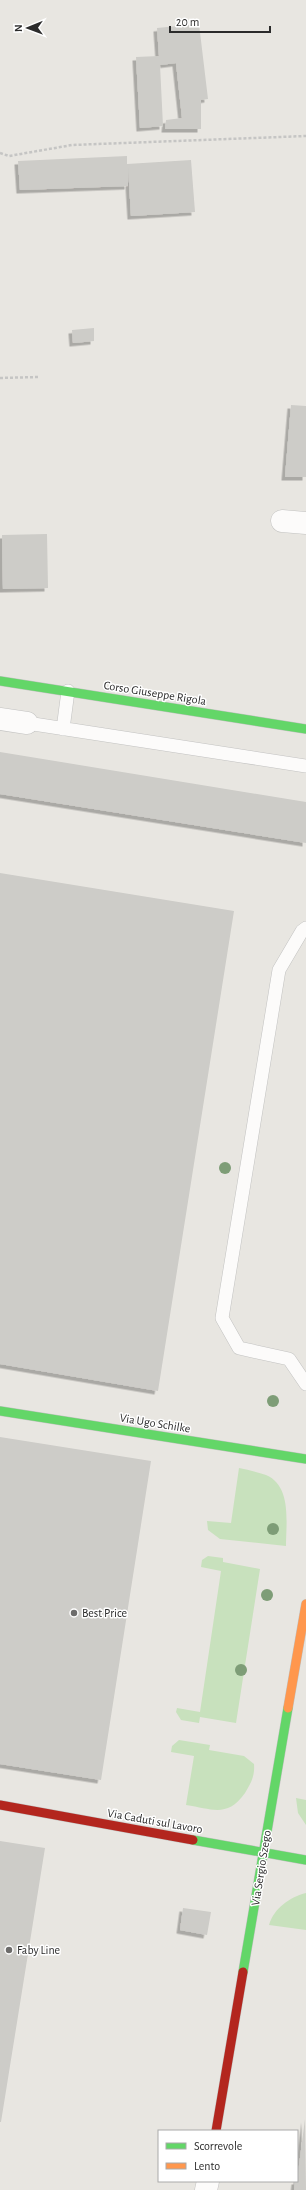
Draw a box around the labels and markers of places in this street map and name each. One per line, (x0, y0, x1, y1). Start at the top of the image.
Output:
place label: Best Price (82, 1607, 127, 1619)
marker: Best Price (69, 1608, 79, 1618)
place label: Faby Line (17, 1944, 60, 1957)
marker: Faby Line (4, 1945, 14, 1955)

